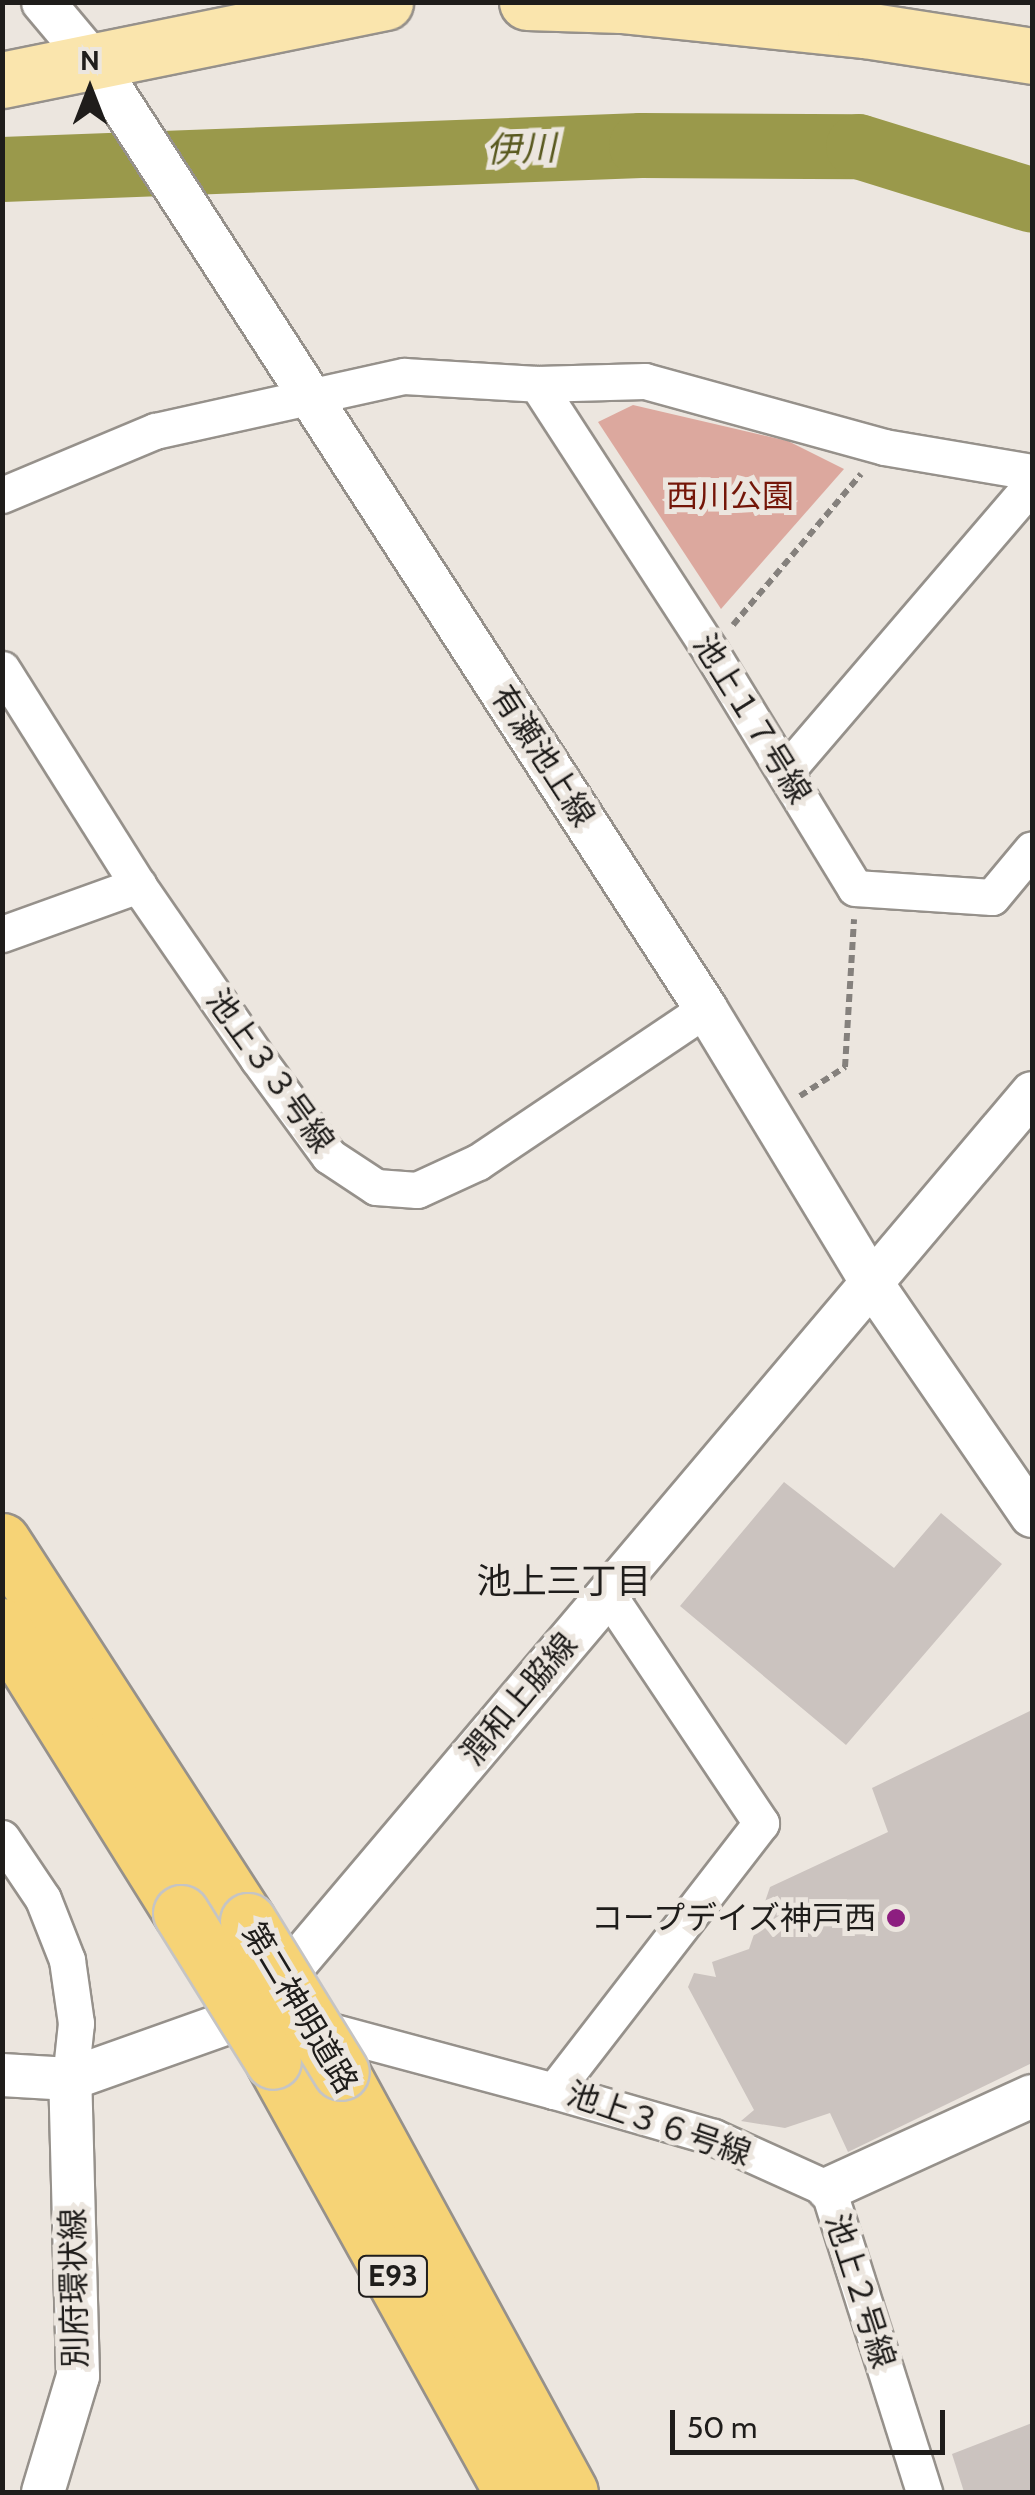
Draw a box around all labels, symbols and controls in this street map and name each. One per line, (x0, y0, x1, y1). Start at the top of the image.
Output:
north arrow (40, 40, 140, 140)
text: N (80, 43, 100, 77)
water label: 伊川 (485, 127, 557, 171)
park label: 西川公園 (666, 477, 794, 515)
street label: 池上１７号線 (685, 627, 819, 811)
street label: 有瀬池上線 (483, 678, 603, 834)
street label: 池上３３号線 (198, 982, 342, 1160)
district label: 池上三丁目 (477, 1560, 651, 1602)
street label: 潤和上脇線 (453, 1625, 585, 1773)
place label: コープデイズ神戸西 (588, 1899, 876, 1937)
marker: コープデイズ神戸西 (885, 1907, 907, 1929)
street label: 第二神明道路 (234, 1916, 366, 2100)
street label: 池上３６号線 (562, 2075, 756, 2173)
street label: 別府環状線 (53, 2208, 95, 2368)
street label: 池上２号線 (817, 2209, 903, 2373)
road number: E93 (356, 2251, 430, 2301)
scale bar (675, 2390, 950, 2452)
text: 50 m (687, 2409, 757, 2446)

